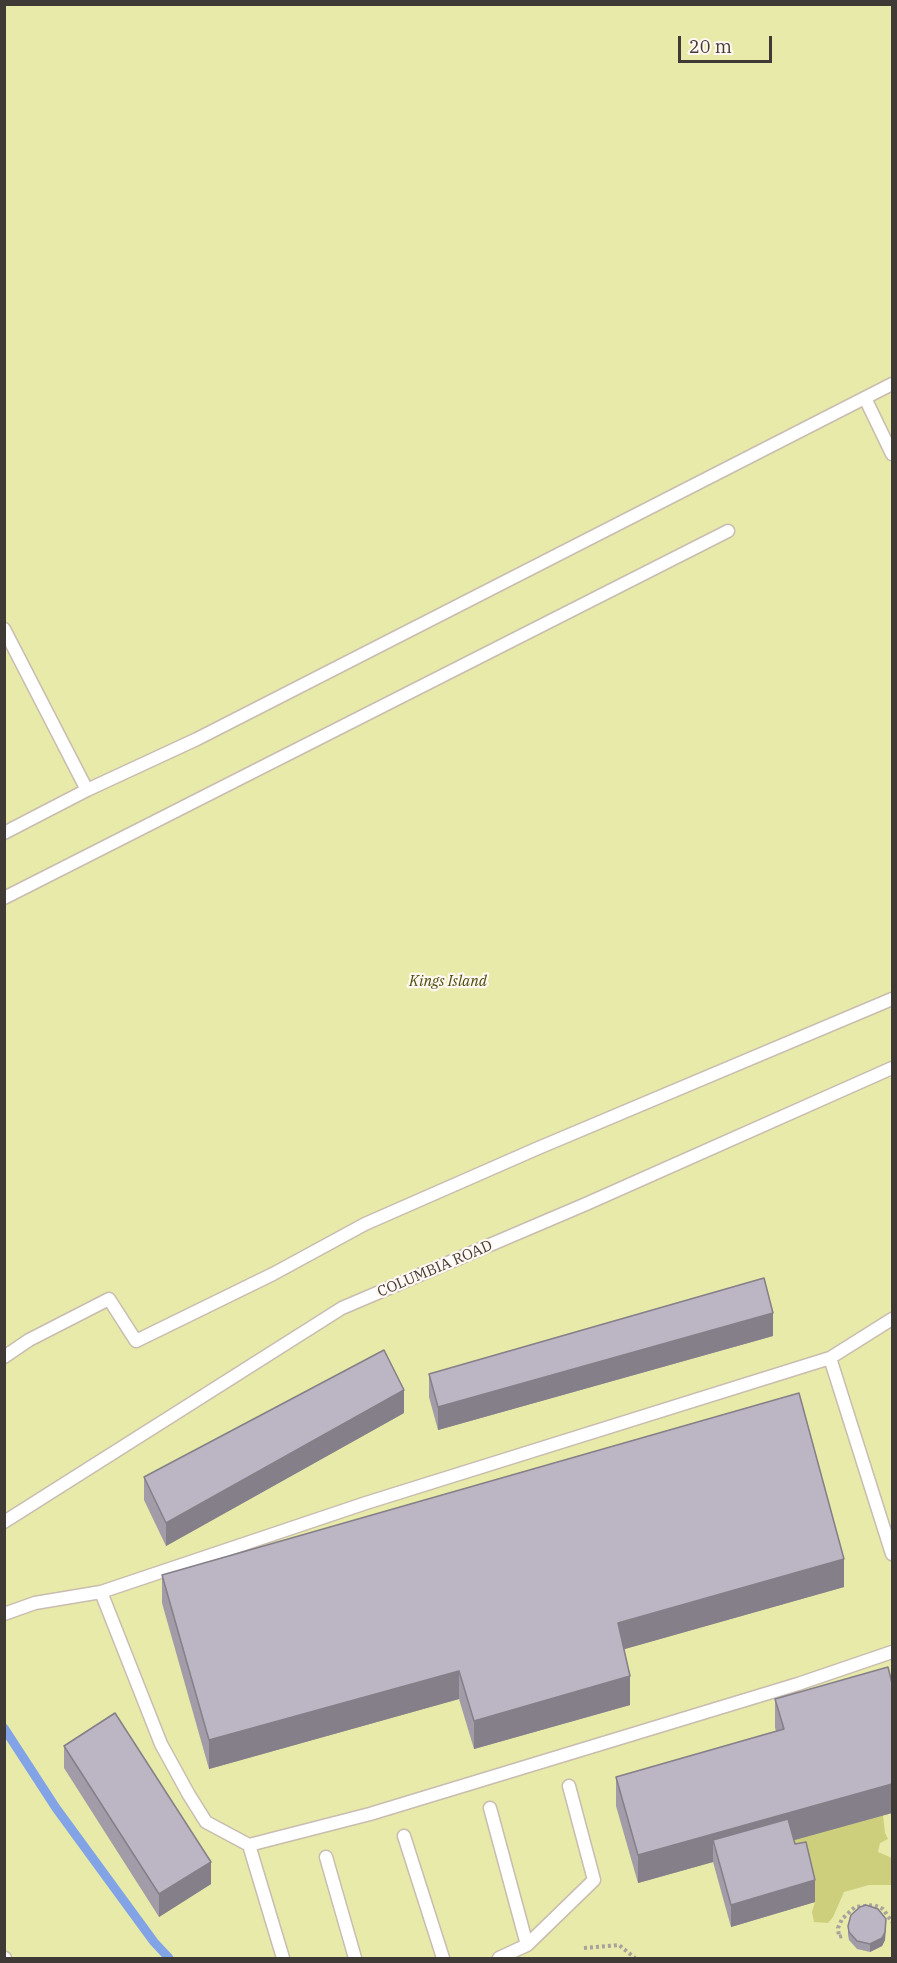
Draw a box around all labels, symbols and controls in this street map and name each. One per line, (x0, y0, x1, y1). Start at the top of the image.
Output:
scale bar (681, 24, 776, 62)
text: 20 m (689, 35, 732, 58)
park label: Kings Island (409, 973, 487, 991)
street label: COLUMBIA ROAD (375, 1237, 495, 1301)

